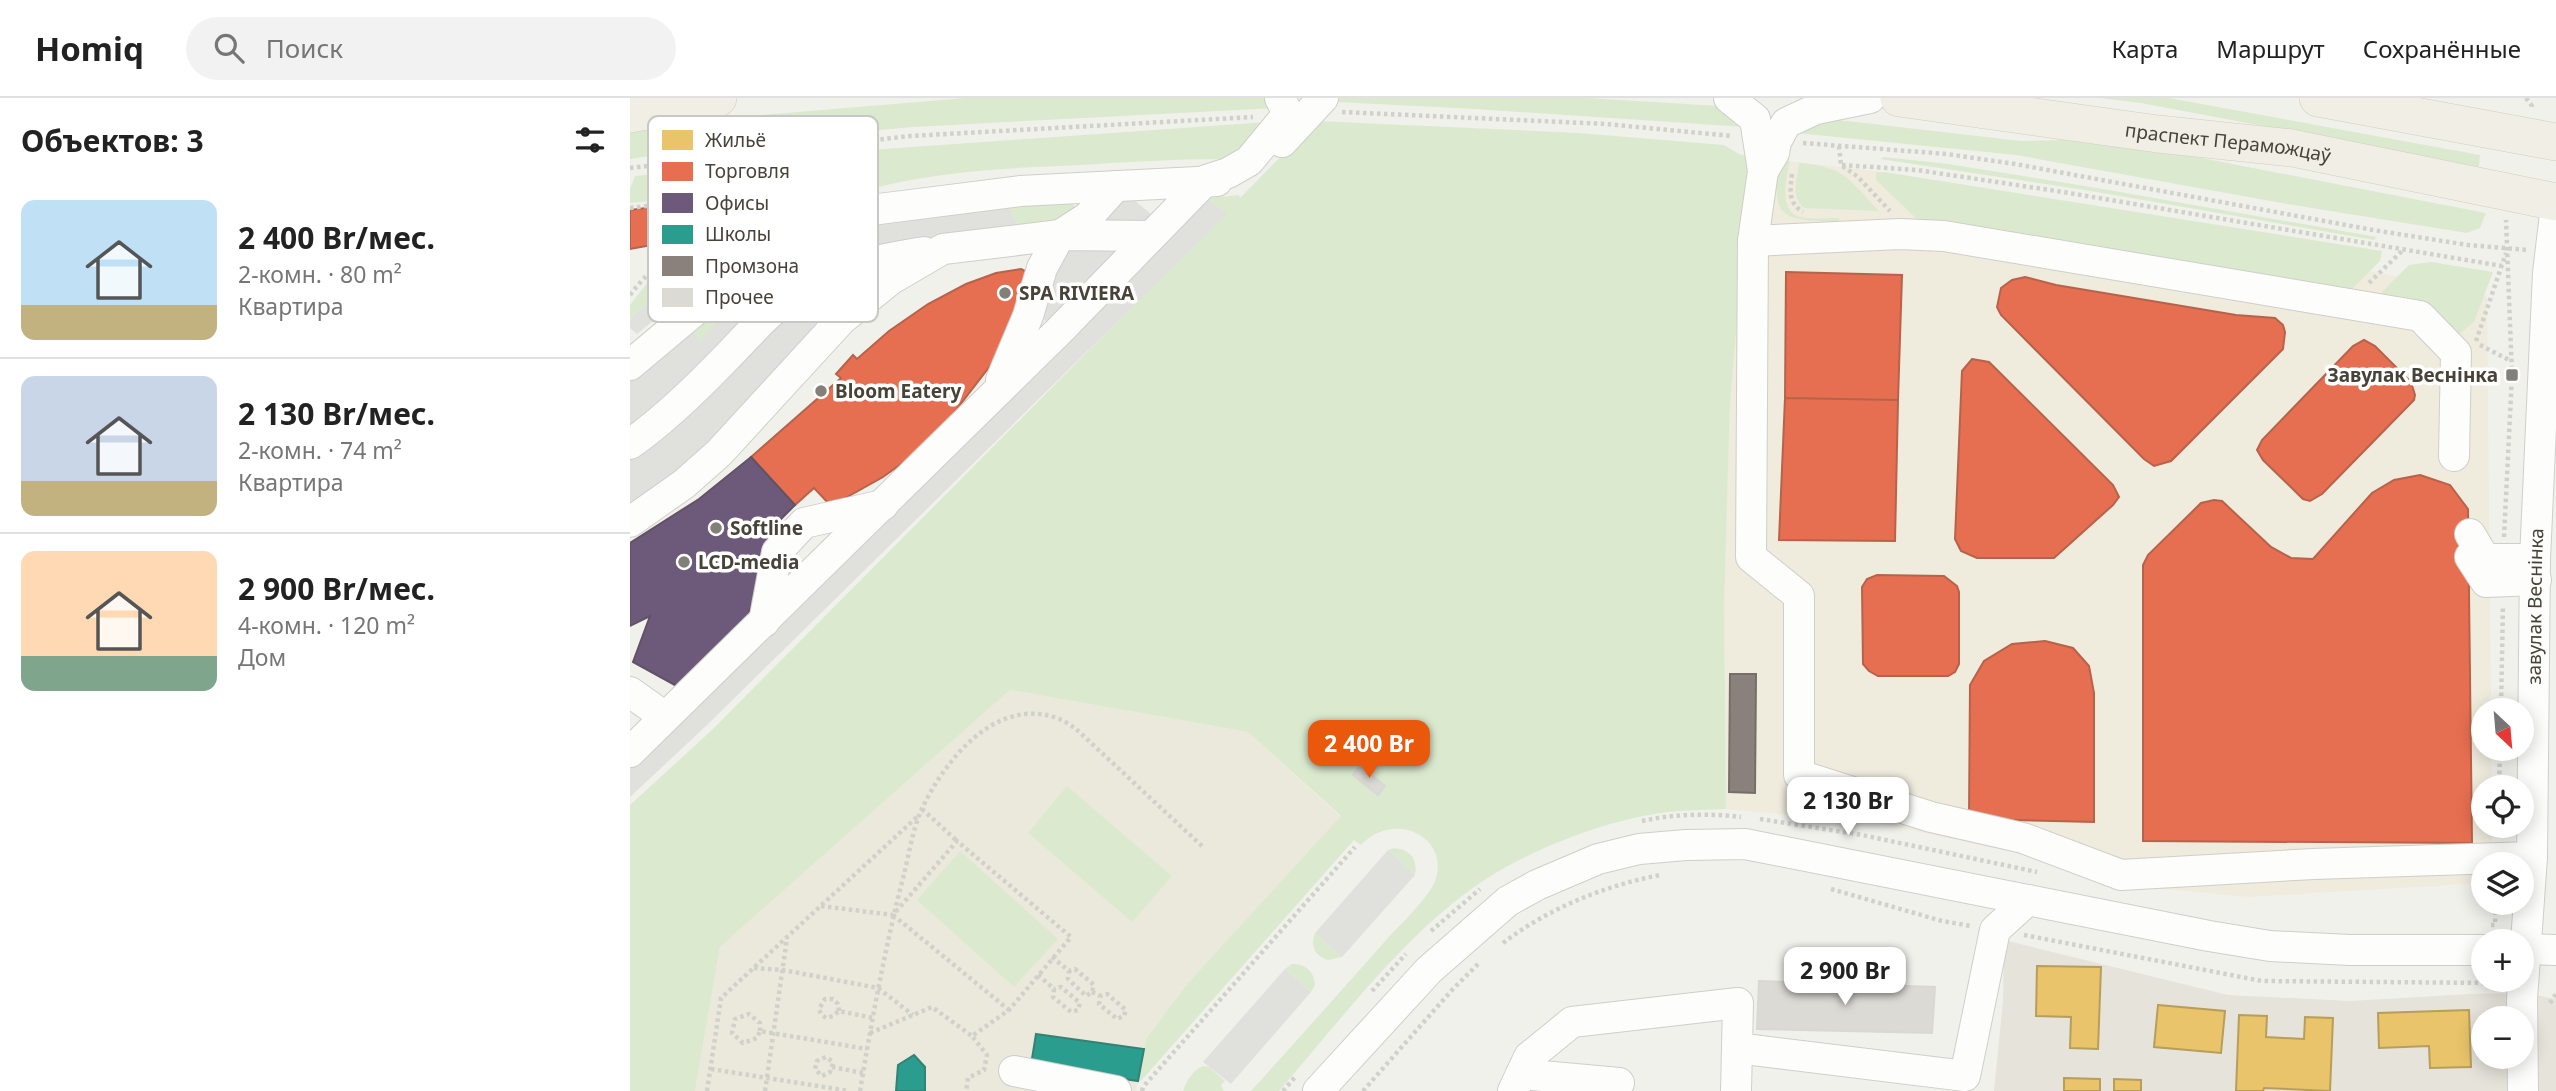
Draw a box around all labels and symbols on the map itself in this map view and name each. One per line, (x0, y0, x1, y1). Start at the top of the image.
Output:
legend (648, 116, 878, 322)
street label: праспект Пераможцаў (2123, 117, 2333, 169)
text: Жильё (705, 127, 766, 153)
text: Торговля (705, 158, 790, 184)
text: Офисы (705, 190, 769, 216)
text: Школы (705, 221, 771, 247)
text: Промзона (705, 253, 799, 279)
place label: SPA RIVIERA (1019, 280, 1135, 306)
text: Прочее (705, 284, 774, 310)
marker: SPA RIVIERA (997, 285, 1013, 301)
place label: Завулак Веснінка (2328, 362, 2498, 388)
marker: Завулак Веснінка (2504, 367, 2520, 383)
place label: Bloom Eatery (835, 378, 962, 404)
marker: Bloom Eatery (813, 383, 829, 399)
place label: Softline (730, 515, 803, 541)
marker: Softline (708, 520, 724, 536)
street label: завулак Веснінка (2521, 527, 2549, 685)
place label: LCD-media (698, 549, 799, 575)
marker: LCD-media (676, 554, 692, 570)
north arrow (2471, 698, 2534, 761)
pin: 2 400 Br (1297, 720, 1441, 780)
pin: 2 130 Br (1776, 778, 1920, 837)
pin: 2 900 Br (1773, 948, 1917, 1007)

